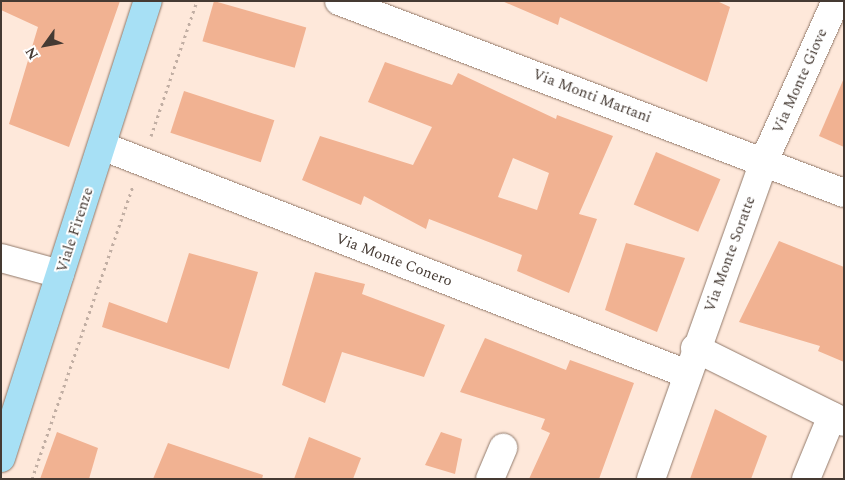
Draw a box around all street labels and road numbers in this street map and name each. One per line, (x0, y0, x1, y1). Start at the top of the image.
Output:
street label: Via Monte Giove (769, 26, 831, 136)
street label: Via Monti Martani (530, 65, 654, 127)
street label: Viale Firenze (53, 185, 97, 275)
street label: Via Monte Soratte (701, 194, 759, 314)
street label: Via Monte Conero (333, 229, 455, 291)

